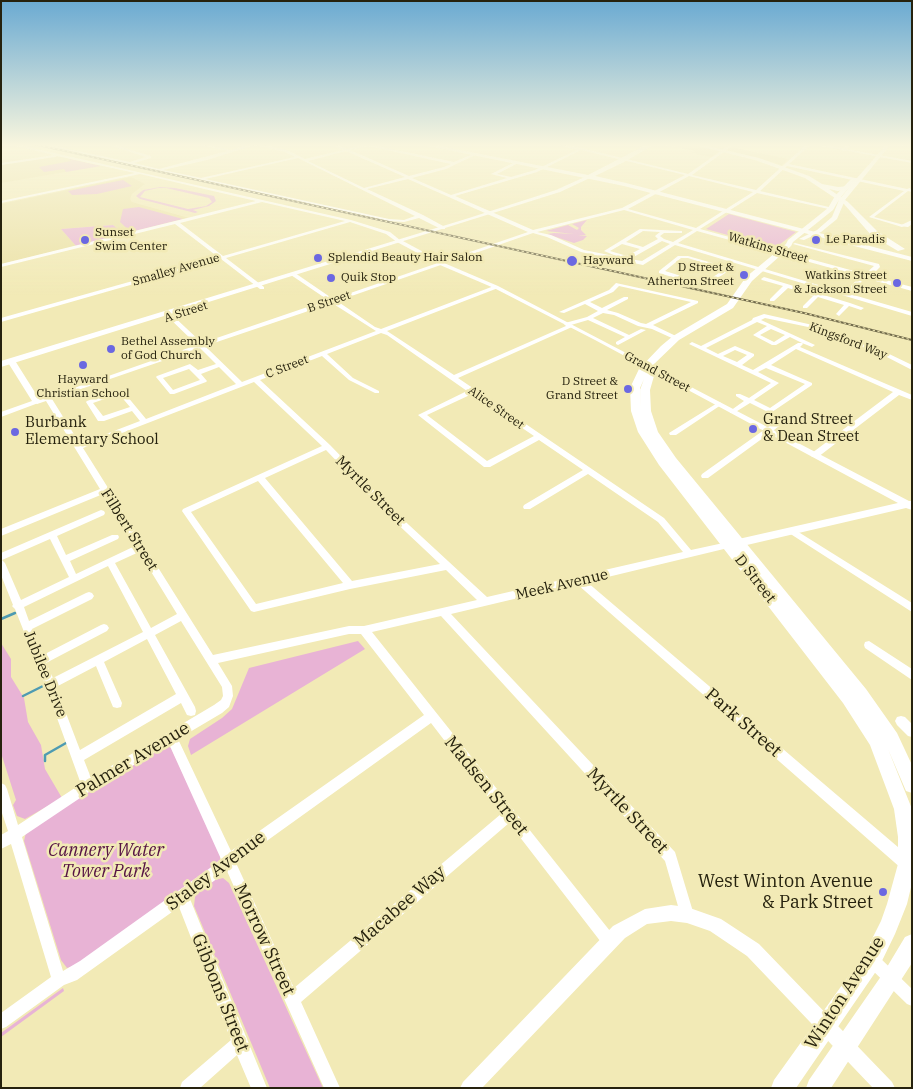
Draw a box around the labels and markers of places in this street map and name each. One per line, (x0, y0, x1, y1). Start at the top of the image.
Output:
place label: Sunset Swim Center (95, 226, 167, 254)
place label: Le Paradis (826, 233, 885, 247)
marker: Sunset Swim Center (79, 234, 91, 246)
marker: Le Paradis (810, 234, 822, 246)
place label: Splendid Beauty Hair Salon (328, 251, 483, 265)
marker: Splendid Beauty Hair Salon (312, 252, 324, 264)
marker: Hayward (565, 254, 579, 268)
place label: Hayward (583, 254, 634, 268)
place label: D Street & Atherton Street (647, 261, 734, 289)
marker: D Street & Atherton Street (738, 269, 750, 281)
place label: Watkins Street & Jackson Street (794, 269, 887, 297)
place label: Quik Stop (341, 271, 396, 285)
marker: Quik Stop (325, 272, 337, 284)
marker: Watkins Street & Jackson Street (891, 277, 903, 289)
place label: Bethel Assembly of God Church (121, 335, 215, 363)
marker: Bethel Assembly of God Church (105, 343, 117, 355)
marker: Hayward Christian School (77, 359, 89, 371)
place label: Hayward Christian School (36, 373, 130, 401)
place label: D Street & Grand Street (546, 375, 618, 403)
marker: D Street & Grand Street (622, 383, 634, 395)
place label: Grand Street & Dean Street (763, 411, 859, 446)
place label: Burbank Elementary School (25, 414, 159, 449)
marker: Grand Street & Dean Street (747, 423, 759, 435)
marker: Burbank Elementary School (9, 426, 21, 438)
place label: West Winton Avenue & Park Street (698, 871, 873, 914)
marker: West Winton Avenue & Park Street (877, 886, 889, 898)

